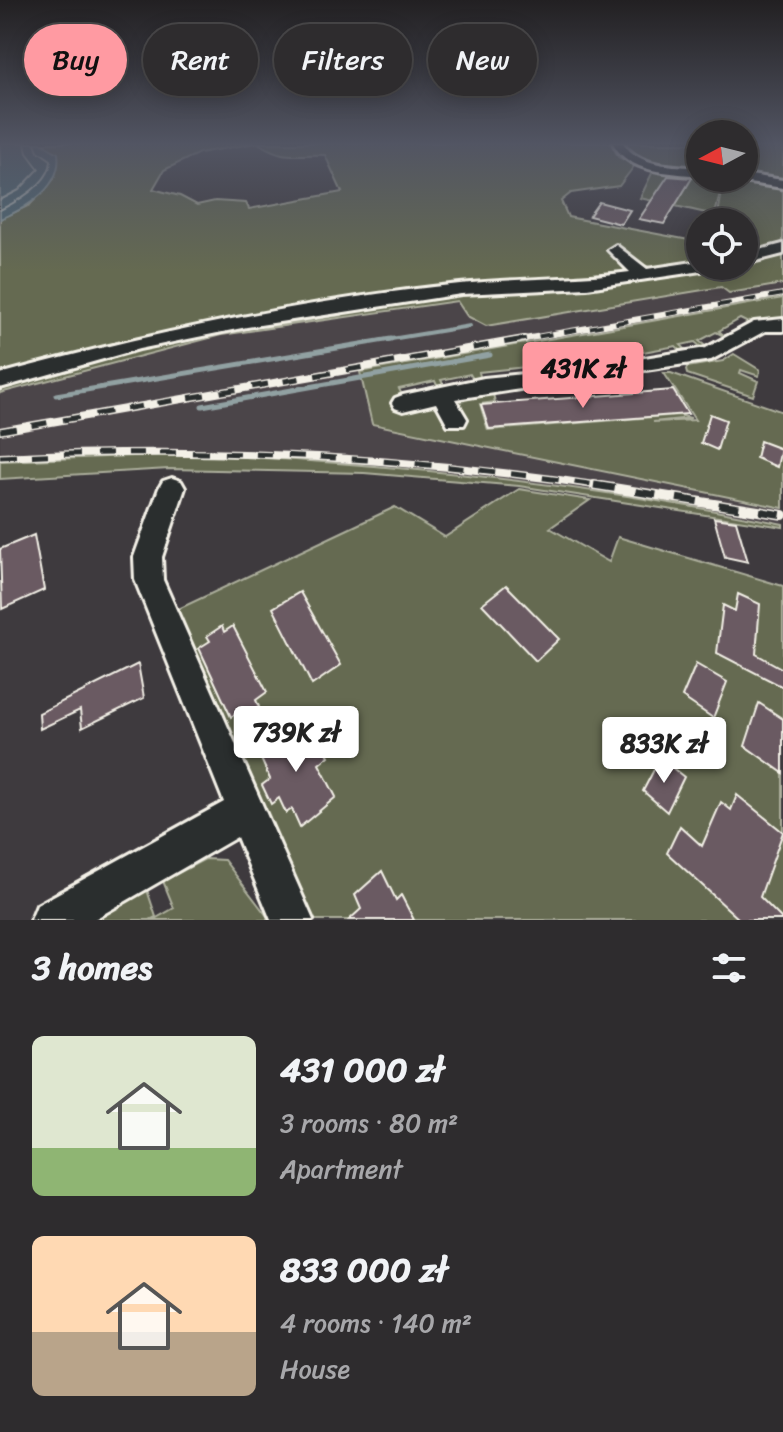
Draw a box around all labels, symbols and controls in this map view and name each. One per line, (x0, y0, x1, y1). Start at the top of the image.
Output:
chip: Buy (24, 24, 127, 96)
chip: Rent (143, 24, 258, 96)
chip: Filters (274, 24, 412, 96)
chip: New (428, 24, 537, 96)
north arrow (686, 120, 758, 192)
map controls (686, 120, 758, 280)
button: locate (686, 208, 758, 280)
pin: 431K zł (509, 342, 657, 410)
text: 431K zł (540, 345, 626, 391)
pin: 739K zł (222, 706, 370, 774)
text: 739K zł (252, 709, 340, 755)
pin: 833K zł (590, 717, 738, 785)
text: 833K zł (620, 720, 708, 766)
text: 3 homes (32, 938, 152, 998)
icon: filters (707, 946, 751, 990)
text: 431 000 zł (280, 1040, 444, 1100)
icon: home (96, 1068, 192, 1164)
text: 3 rooms · 80 m² (280, 1100, 458, 1146)
text: Apartment (280, 1146, 403, 1192)
text: 833 000 zł (280, 1240, 447, 1300)
icon: home (96, 1268, 192, 1364)
text: 4 rooms · 140 m² (280, 1300, 472, 1346)
text: House (280, 1346, 350, 1392)

